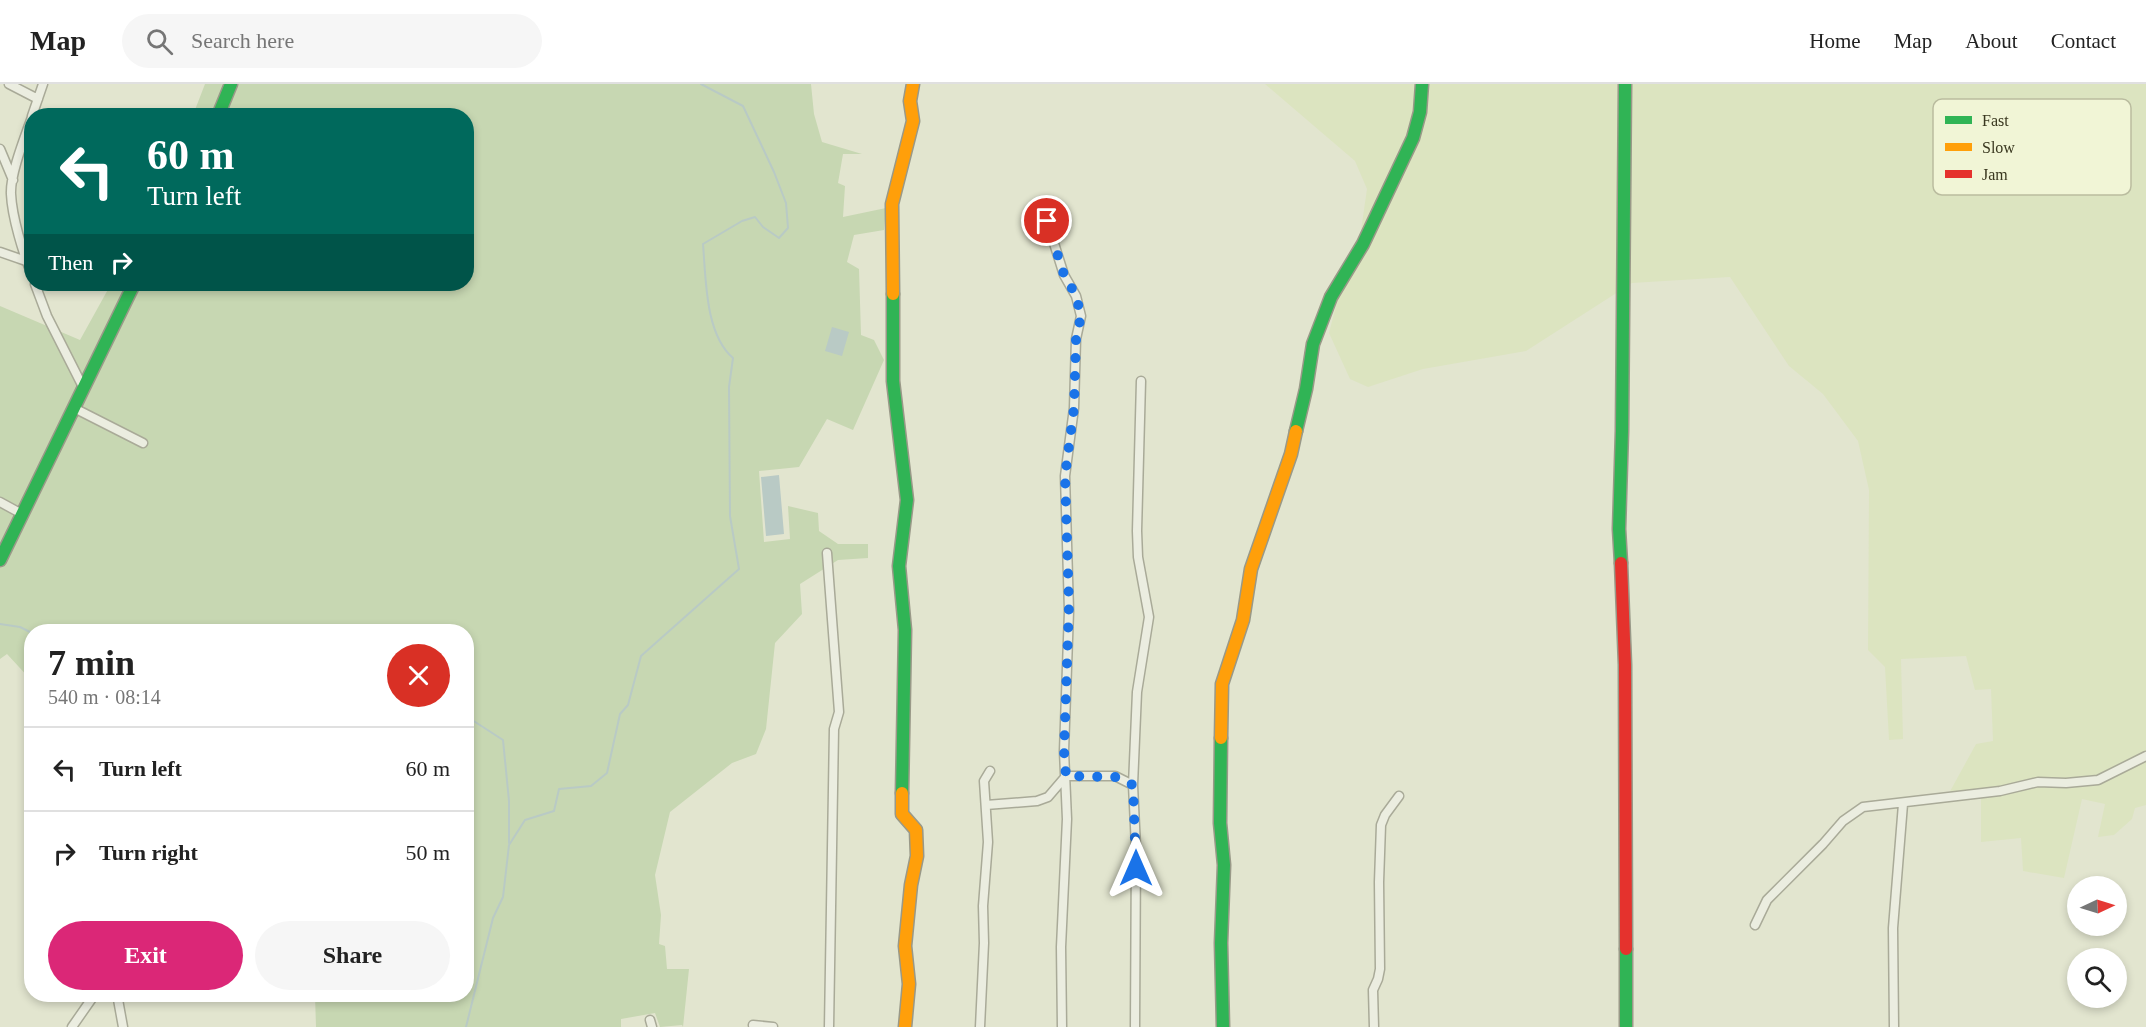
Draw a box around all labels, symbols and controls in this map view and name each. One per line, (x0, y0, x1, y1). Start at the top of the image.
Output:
search box (122, 14, 542, 68)
text: Map (30, 25, 86, 56)
icon: search (143, 25, 176, 58)
text: Search here (191, 28, 294, 53)
text: Home (1809, 29, 1861, 53)
text: Map (1894, 29, 1932, 53)
text: About (1965, 29, 2018, 53)
text: Contact (2051, 29, 2116, 53)
legend (1933, 99, 2131, 195)
text: Fast (1982, 112, 2009, 129)
icon: left (48, 132, 126, 210)
text: 60 m (147, 132, 235, 178)
text: Slow (1982, 139, 2015, 156)
text: Jam (1982, 166, 2008, 183)
text: Turn left (147, 181, 241, 211)
pin (1021, 195, 1072, 246)
icon: arrive (1030, 204, 1063, 237)
icon: right (105, 246, 138, 279)
text: Then (48, 250, 93, 275)
text: 7 min (48, 643, 135, 683)
button: close (387, 644, 450, 707)
text: 540 m · 08:14 (48, 686, 161, 708)
icon: left (48, 753, 81, 786)
text: Turn left (99, 756, 182, 781)
text: 60 m (405, 756, 450, 781)
position arrow (1104, 836, 1168, 900)
icon: right (48, 837, 81, 870)
text: Turn right (99, 840, 198, 865)
text: 50 m (405, 840, 450, 865)
north arrow (2067, 876, 2127, 936)
map controls (2067, 876, 2127, 1008)
button: Exit (48, 921, 243, 990)
button: Share (255, 921, 450, 990)
button: search (2067, 948, 2127, 1008)

